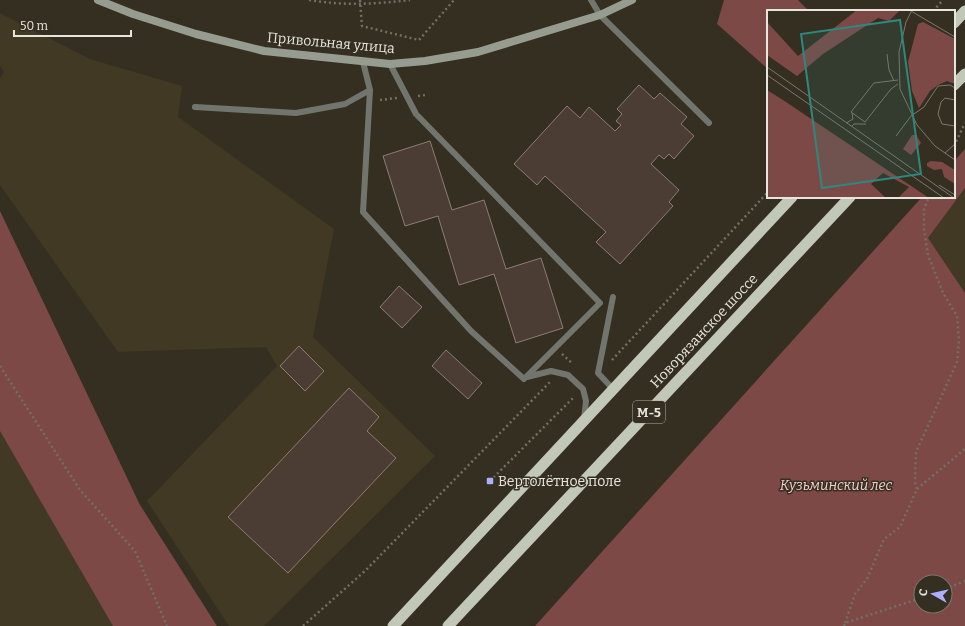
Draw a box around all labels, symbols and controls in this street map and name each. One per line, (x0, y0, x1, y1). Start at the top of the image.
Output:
inset map (767, 10, 955, 198)
scale bar (14, 12, 131, 38)
text: 50 m (20, 19, 49, 33)
street label: Привольная улица (266, 29, 396, 57)
street label: Новорязанское шоссе (647, 270, 761, 392)
road number: М-5 (633, 401, 665, 423)
place label: Вертолётное поле (498, 473, 621, 490)
marker: Вертолётное поле (485, 476, 495, 486)
park label: Кузьминский лес (780, 477, 893, 494)
north arrow (913, 574, 953, 614)
text: С (917, 588, 931, 597)

